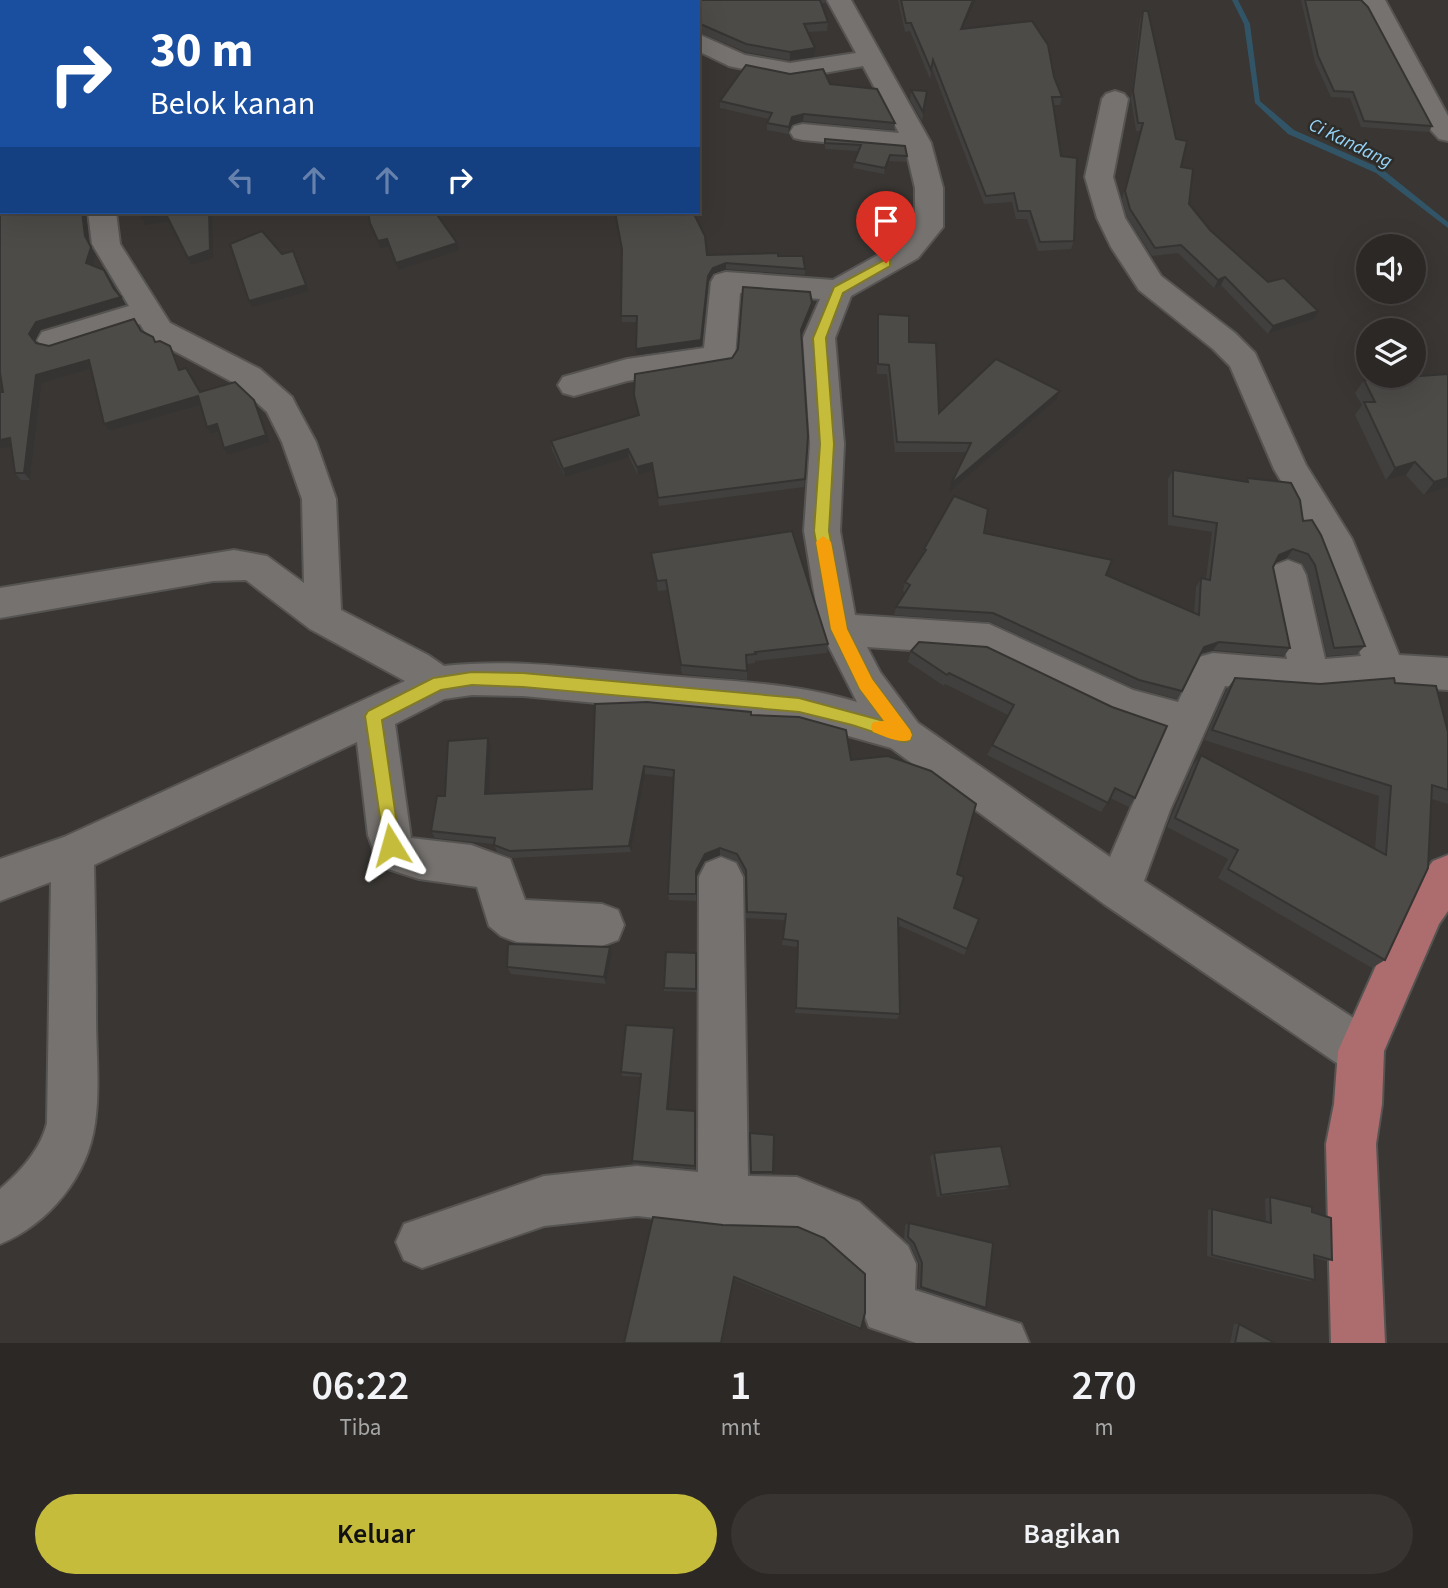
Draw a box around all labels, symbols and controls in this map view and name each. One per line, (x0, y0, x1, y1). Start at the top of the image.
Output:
text: 30 m (150, 16, 254, 86)
icon: right (35, 28, 126, 119)
text: Belok kanan (150, 81, 315, 127)
water label: Ci Kandang (1304, 112, 1397, 175)
icon: left (222, 161, 260, 199)
icon: ahead (295, 161, 333, 199)
icon: ahead (368, 161, 406, 199)
icon: right (441, 161, 479, 199)
pin (856, 191, 916, 263)
icon: arrive (867, 202, 905, 240)
map controls (1356, 234, 1426, 388)
button: sound (1356, 234, 1426, 304)
button: layers (1356, 318, 1426, 388)
position arrow (354, 808, 428, 882)
text: 06:22 (312, 1356, 409, 1416)
text: 1 (730, 1356, 751, 1416)
text: 270 (1072, 1356, 1136, 1416)
text: Tiba (339, 1411, 381, 1444)
text: mnt (721, 1411, 760, 1444)
text: m (1095, 1411, 1114, 1444)
button: Keluar (35, 1494, 717, 1574)
button: Bagikan (731, 1494, 1413, 1574)

